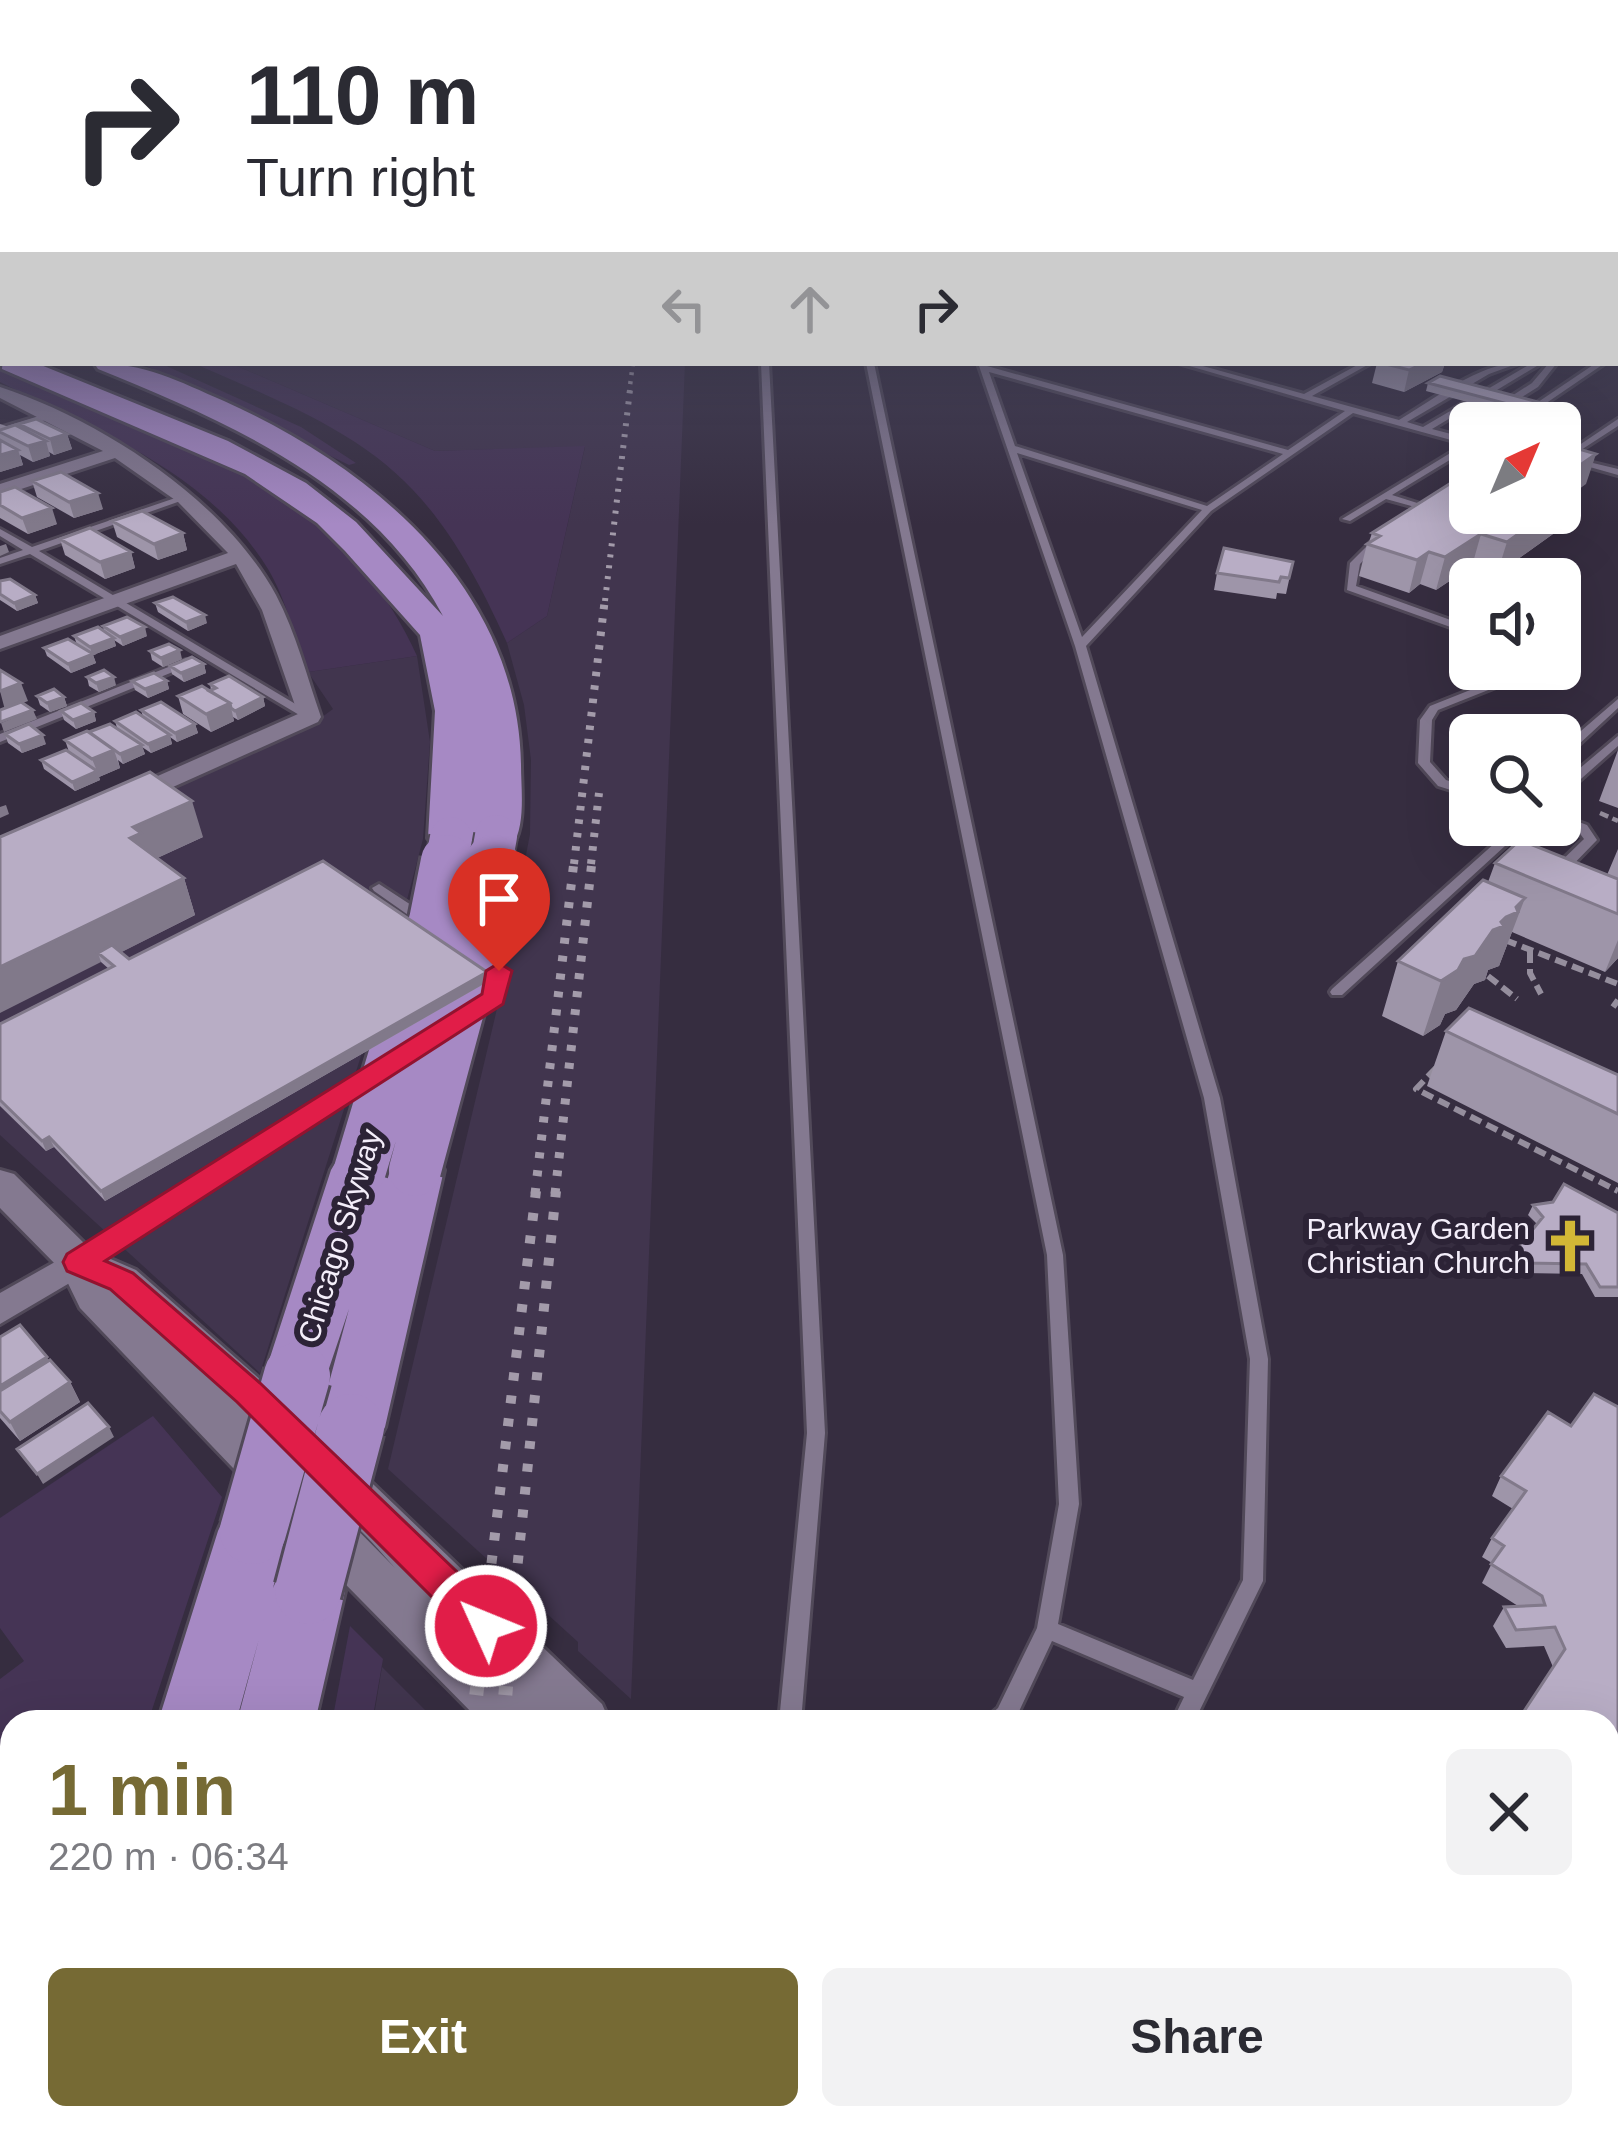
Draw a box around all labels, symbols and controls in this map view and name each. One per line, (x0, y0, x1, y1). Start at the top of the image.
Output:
icon: right (48, 48, 204, 204)
text: 110 m (246, 48, 480, 142)
text: Turn right (246, 147, 475, 207)
icon: left (651, 276, 717, 342)
icon: ahead (777, 276, 843, 342)
icon: right (903, 276, 969, 342)
north arrow (1449, 402, 1581, 534)
map controls (1449, 402, 1581, 846)
button: sound (1449, 558, 1581, 690)
button: search (1449, 714, 1581, 846)
pin (448, 848, 550, 971)
icon: arrive (466, 866, 532, 932)
street label: Chicago Skyway (291, 1125, 388, 1347)
place label: Parkway Garden Christian Church (1307, 1212, 1530, 1279)
church icon: Parkway Garden Christian Church (1541, 1217, 1599, 1275)
position arrow (423, 1563, 549, 1689)
button: close (1446, 1749, 1572, 1875)
text: 1 min (48, 1750, 236, 1830)
text: 220 m · 06:34 (48, 1835, 289, 1878)
button: Exit (48, 1968, 798, 2106)
button: Share (822, 1968, 1572, 2106)

